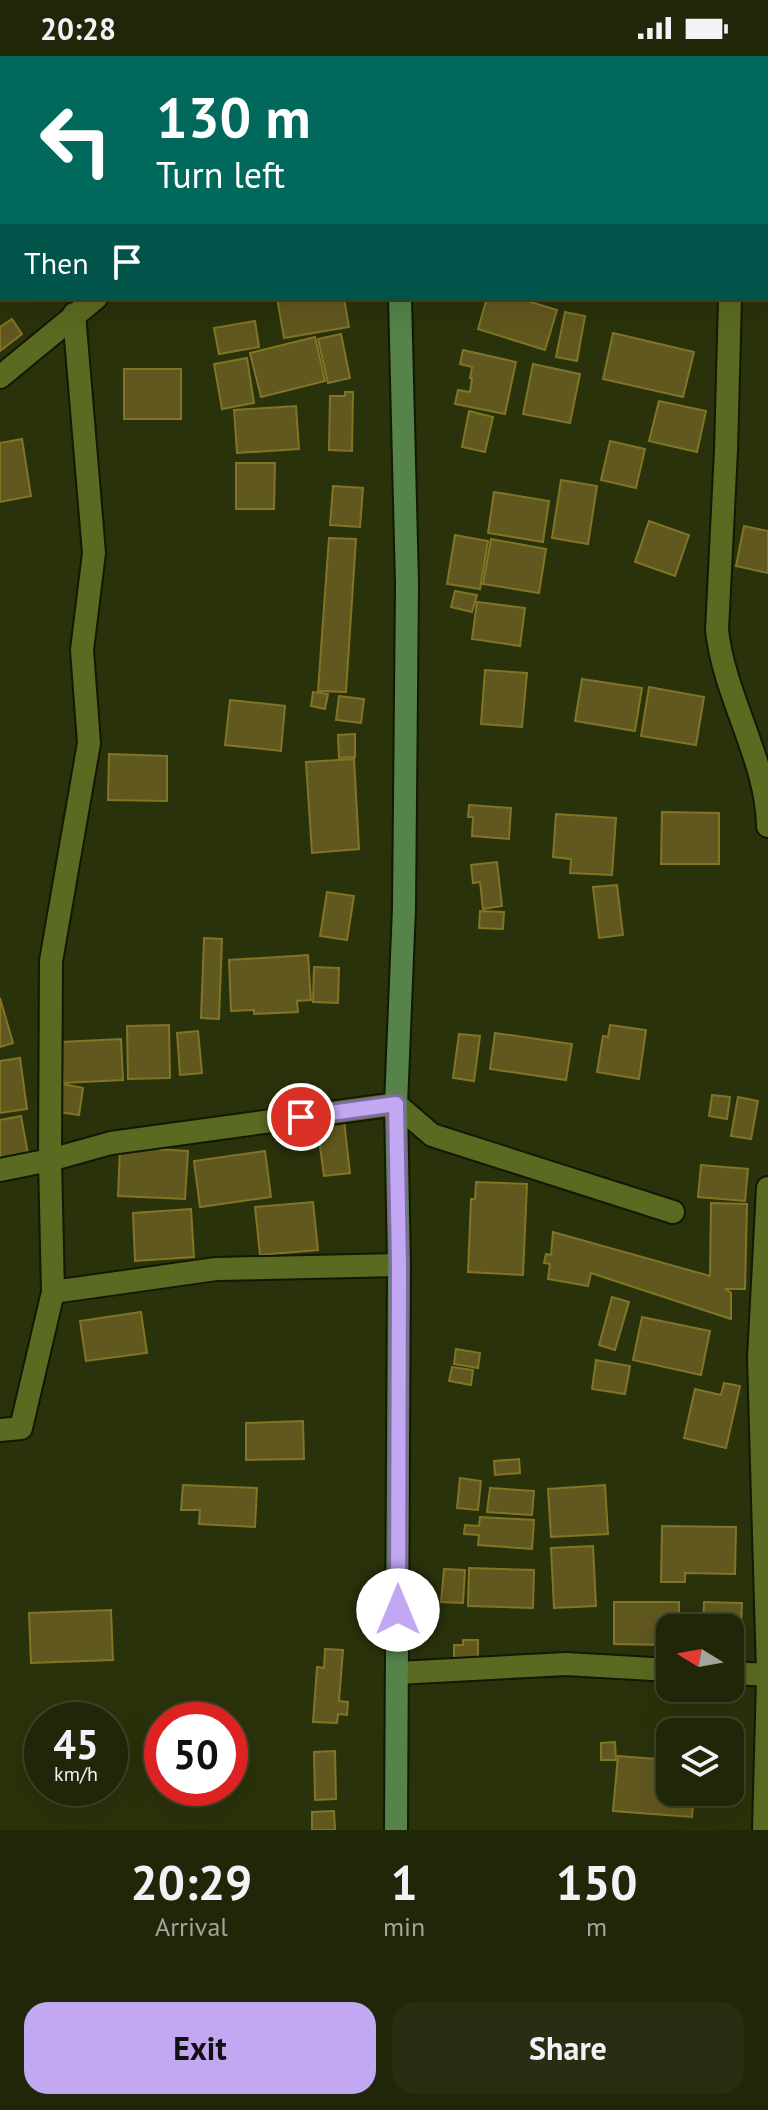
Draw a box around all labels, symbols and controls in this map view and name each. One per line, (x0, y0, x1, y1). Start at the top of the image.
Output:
text: 20:28 (40, 9, 116, 48)
text: 130 m (156, 81, 311, 153)
icon: left (24, 88, 128, 192)
text: Turn left (156, 151, 285, 198)
icon: arrive (105, 240, 149, 284)
text: Then (24, 243, 89, 282)
pin (267, 1083, 335, 1151)
icon: arrive (279, 1095, 323, 1139)
position arrow (356, 1568, 440, 1652)
north arrow (656, 1614, 744, 1702)
map controls (656, 1614, 744, 1806)
speed limit sign: 50 (144, 1702, 248, 1806)
text: 45 (53, 1718, 99, 1770)
button: layers (656, 1718, 744, 1806)
text: km/h (54, 1761, 98, 1787)
text: 20:29 (131, 1851, 252, 1913)
text: 1 (390, 1851, 418, 1913)
text: 150 (556, 1851, 637, 1913)
text: Arrival (155, 1910, 228, 1943)
text: min (383, 1910, 425, 1943)
text: m (586, 1910, 607, 1943)
button: Exit (24, 2002, 376, 2094)
button: Share (392, 2002, 744, 2094)

